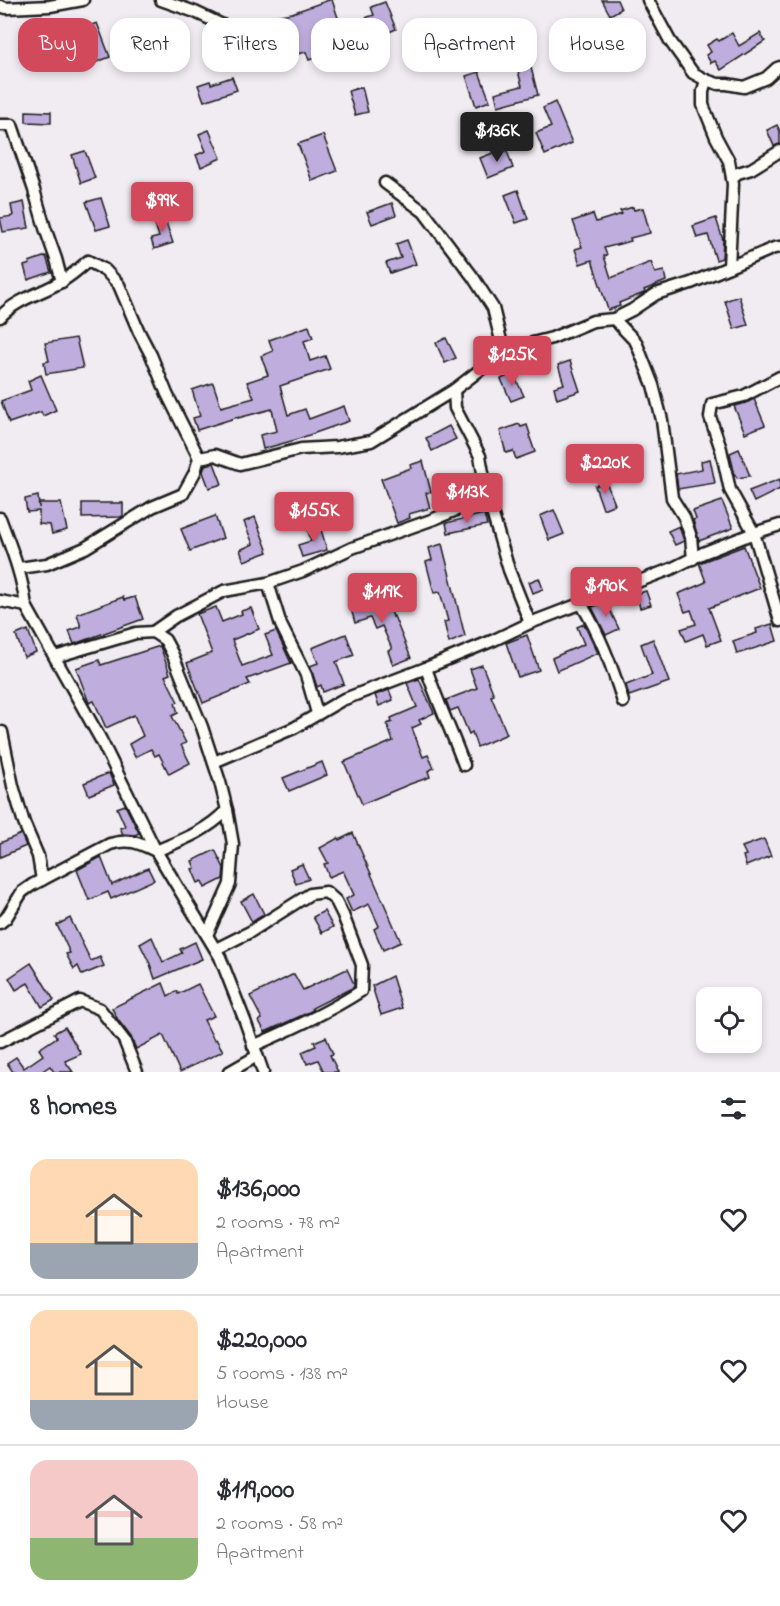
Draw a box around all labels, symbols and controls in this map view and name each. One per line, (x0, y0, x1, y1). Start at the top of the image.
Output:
chip: Buy (18, 18, 98, 72)
chip: Rent (110, 18, 190, 72)
chip: Filters (202, 18, 299, 72)
chip: New (311, 18, 390, 72)
chip: Apartment (402, 18, 537, 72)
chip: House (549, 18, 646, 72)
pin: $136K (455, 112, 539, 163)
text: $136K (474, 117, 520, 146)
pin: $99K (126, 182, 198, 233)
text: $99K (145, 187, 179, 216)
pin: $125K (470, 336, 554, 387)
text: $125K (487, 341, 537, 370)
pin: $220K (563, 444, 647, 495)
text: $220K (580, 449, 630, 478)
pin: $113K (425, 473, 509, 524)
text: $113K (446, 478, 488, 507)
pin: $155K (272, 492, 356, 543)
text: $155K (288, 497, 340, 526)
pin: $190K (564, 567, 648, 618)
text: $190K (585, 572, 627, 601)
pin: $119K (340, 573, 424, 624)
text: $119K (362, 578, 402, 607)
map controls (696, 987, 762, 1053)
button: locate (696, 987, 762, 1053)
text: 8 homes (30, 1089, 117, 1127)
icon: filters (717, 1092, 750, 1125)
text: $136,000 (216, 1171, 300, 1209)
icon: home (78, 1183, 150, 1255)
icon: heart (717, 1203, 750, 1236)
text: 2 rooms · 78 m² (216, 1209, 340, 1238)
text: Apartment (216, 1238, 304, 1267)
text: $220,000 (216, 1322, 307, 1360)
icon: home (78, 1334, 150, 1406)
icon: heart (717, 1354, 750, 1387)
text: 5 rooms · 138 m² (216, 1360, 348, 1389)
text: House (216, 1389, 269, 1418)
text: $119,000 (216, 1472, 294, 1510)
icon: home (78, 1484, 150, 1556)
icon: heart (717, 1504, 750, 1537)
text: 2 rooms · 58 m² (216, 1510, 343, 1539)
text: Apartment (216, 1539, 304, 1568)

